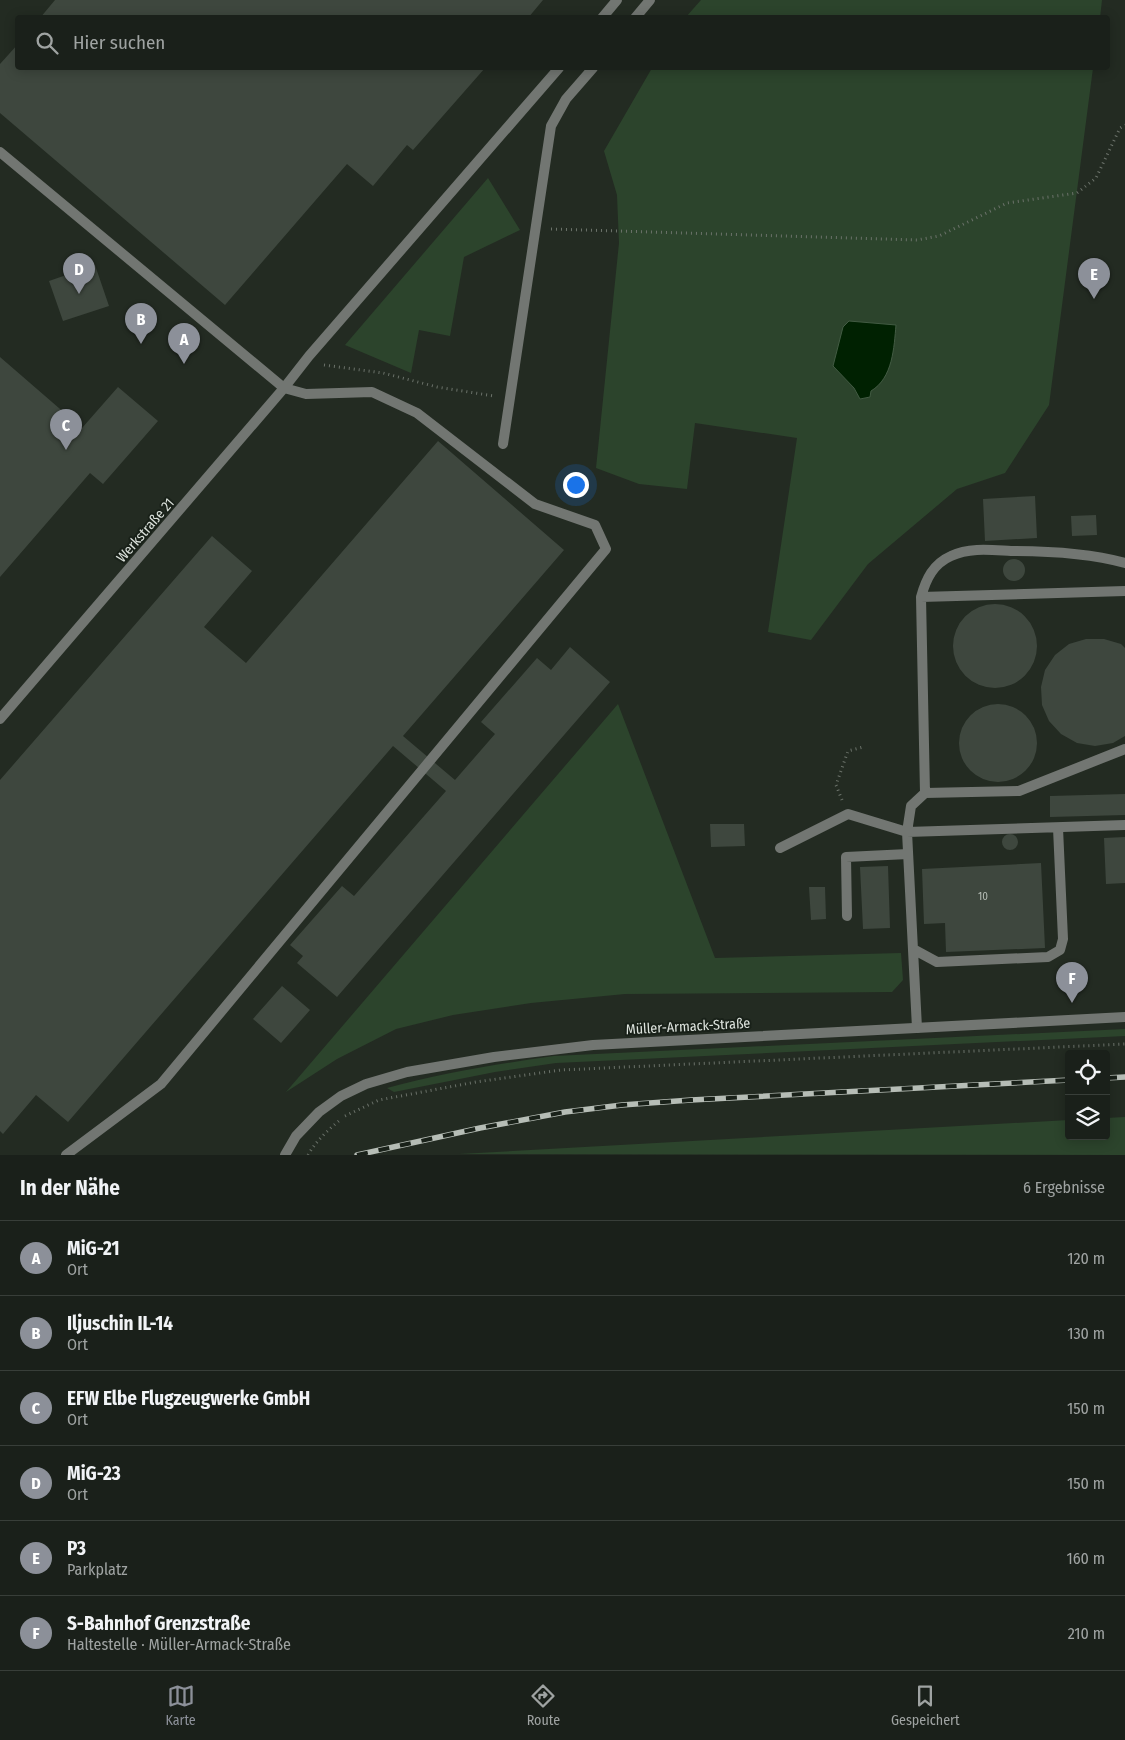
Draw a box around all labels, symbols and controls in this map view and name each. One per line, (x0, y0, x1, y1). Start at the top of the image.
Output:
search box (15, 15, 1110, 70)
icon: search (33, 29, 61, 57)
text: Hier suchen (73, 31, 165, 54)
pin: D (63, 253, 95, 294)
pin: E (1078, 258, 1110, 299)
pin: B (125, 303, 157, 344)
pin: A (168, 323, 200, 364)
pin: C (50, 409, 82, 450)
your location (563, 472, 589, 498)
street label: Werkstraße 21 (113, 495, 178, 566)
house number: 10 (978, 890, 988, 903)
pin: F (1056, 962, 1088, 1003)
street label: Müller-Armack-Straße (625, 1015, 751, 1038)
map controls (1065, 1050, 1110, 1140)
button: locate (1065, 1050, 1110, 1095)
button: layers (1065, 1095, 1110, 1140)
text: In der Nähe (20, 1175, 120, 1201)
text: 6 Ergebnisse (1023, 1178, 1105, 1197)
text: MiG-21 (67, 1237, 120, 1260)
text: A (32, 1249, 40, 1268)
text: 120 m (1067, 1249, 1105, 1268)
text: Ort (67, 1260, 88, 1279)
text: Iljuschin IL-14 (67, 1312, 173, 1335)
text: B (32, 1324, 40, 1343)
text: 130 m (1067, 1324, 1105, 1343)
text: Ort (67, 1335, 88, 1354)
text: EFW Elbe Flugzeugwerke GmbH (67, 1387, 310, 1410)
text: C (32, 1399, 40, 1418)
text: 150 m (1067, 1399, 1105, 1418)
text: Ort (67, 1410, 88, 1429)
text: MiG-23 (67, 1462, 121, 1485)
text: D (31, 1474, 41, 1493)
text: 150 m (1067, 1474, 1105, 1493)
text: Ort (67, 1485, 88, 1504)
text: P3 (67, 1537, 86, 1560)
text: E (32, 1549, 40, 1568)
text: 160 m (1066, 1549, 1105, 1568)
text: Parkplatz (67, 1560, 127, 1579)
text: S-Bahnhof Grenzstraße (67, 1612, 250, 1635)
text: F (32, 1624, 40, 1643)
text: 210 m (1068, 1624, 1105, 1643)
text: Haltestelle · Müller-Armack-Straße (67, 1635, 291, 1654)
tab: Karte (165, 1682, 196, 1729)
tab: Route (527, 1682, 560, 1729)
tab: Gespeichert (891, 1682, 960, 1729)

